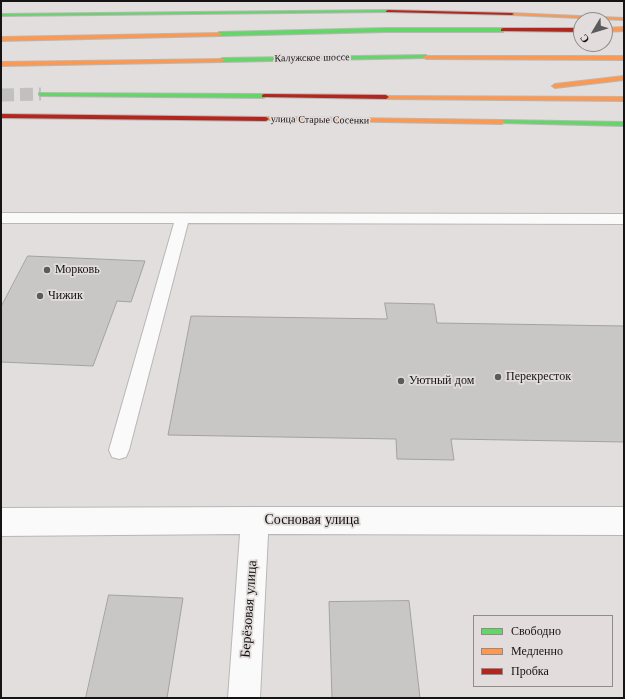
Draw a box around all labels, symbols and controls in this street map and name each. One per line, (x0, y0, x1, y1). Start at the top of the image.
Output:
north arrow (573, 12, 613, 52)
text: С (576, 31, 592, 46)
street label: Калужское шоссе (274, 51, 350, 65)
street label: улица Старые Сосенки (271, 113, 369, 127)
place label: Морковь (55, 263, 100, 277)
marker: Морковь (42, 265, 52, 275)
place label: Чижик (48, 289, 83, 303)
marker: Чижик (35, 291, 45, 301)
place label: Перекресток (506, 370, 571, 384)
marker: Перекресток (493, 372, 503, 382)
place label: Уютный дом (409, 374, 474, 388)
marker: Уютный дом (396, 376, 406, 386)
street label: Сосновая улица (264, 512, 360, 528)
street label: Берёзовая улица (237, 560, 261, 658)
legend (473, 615, 613, 687)
text: Свободно (511, 623, 561, 638)
text: Медленно (511, 643, 563, 658)
text: Пробка (511, 663, 549, 678)

